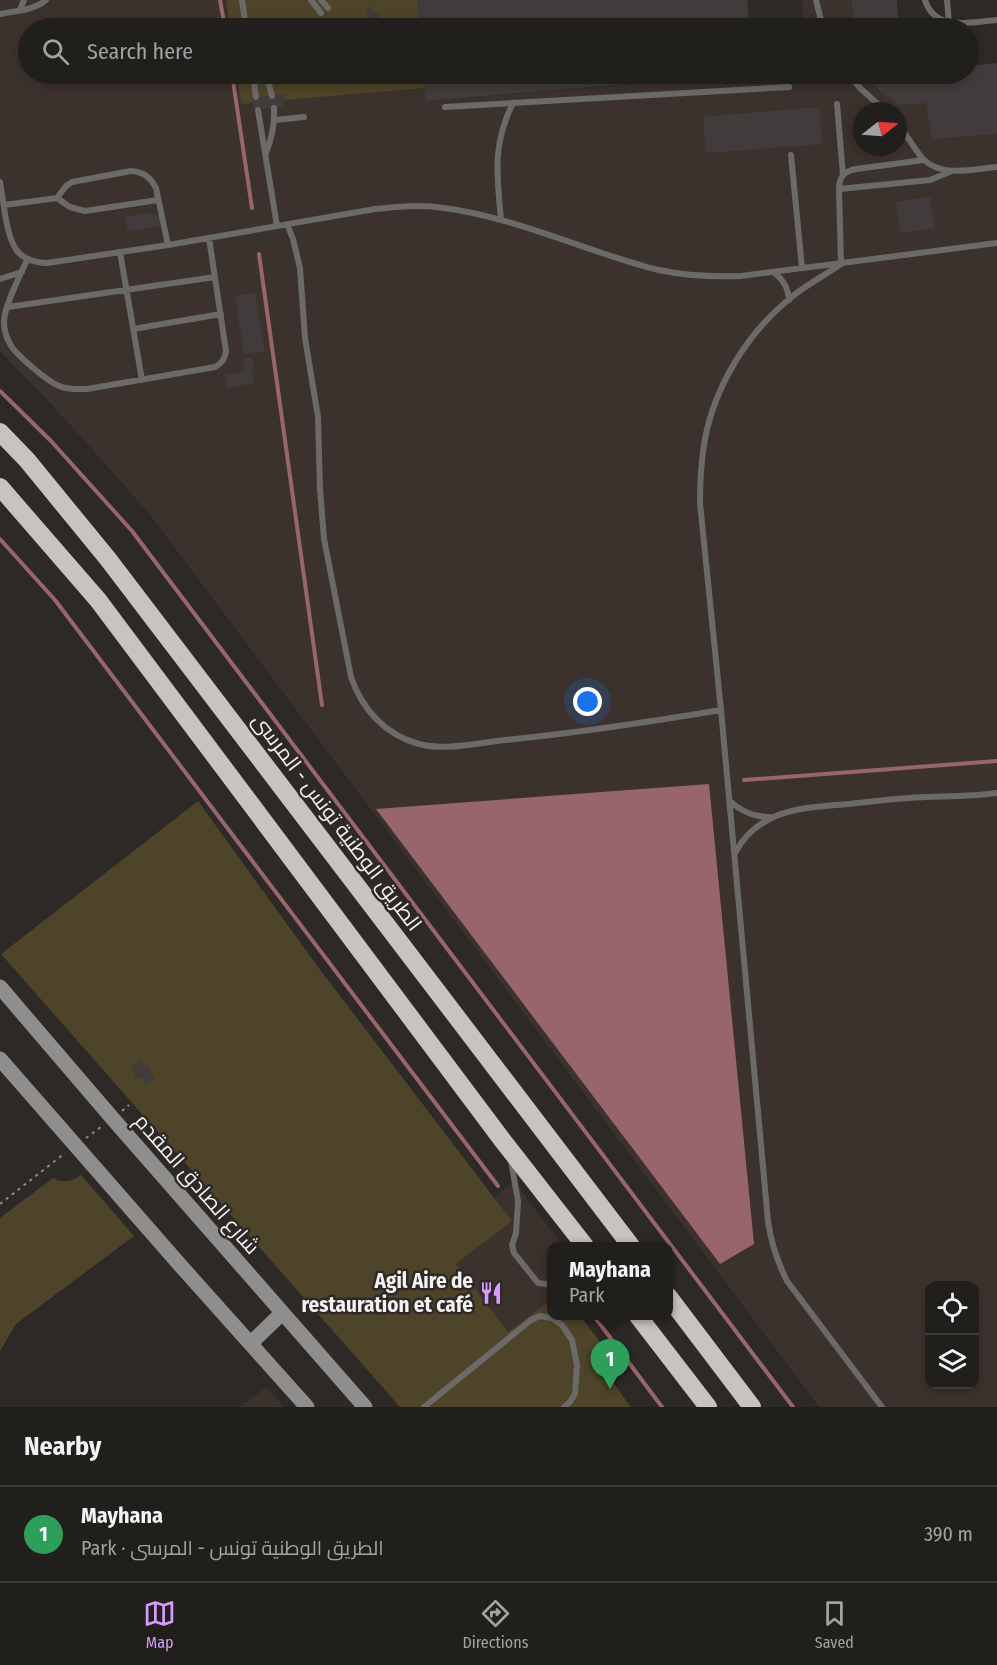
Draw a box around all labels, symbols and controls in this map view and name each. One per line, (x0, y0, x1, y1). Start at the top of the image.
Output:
search box (18, 18, 979, 84)
icon: search (39, 35, 72, 68)
text: Search here (87, 38, 193, 65)
north arrow (853, 102, 907, 156)
your location (573, 687, 602, 716)
street label: الطريق الوطنية تونس - المرسى (247, 708, 427, 936)
street label: شارع الصادق المقدم (128, 1108, 265, 1260)
popup (547, 1242, 673, 1320)
text: Mayhana (569, 1256, 651, 1283)
place label: Agil Aire de restauration et café (301, 1268, 473, 1318)
restaurant icon: Agil Aire de restauration et café (478, 1280, 504, 1306)
map controls (925, 1281, 979, 1389)
button: locate (925, 1281, 979, 1335)
text: Park (569, 1283, 605, 1307)
button: layers (925, 1335, 979, 1389)
pin: 1 (590, 1340, 630, 1389)
text: Nearby (24, 1431, 101, 1462)
text: Mayhana (81, 1502, 163, 1529)
text: 1 (39, 1522, 48, 1546)
text: 390 m (924, 1522, 973, 1546)
text: Park · الطريق الوطنية تونس - المرسى (81, 1536, 384, 1560)
tab: Map (143, 1597, 176, 1652)
tab: Directions (462, 1597, 529, 1652)
tab: Saved (815, 1597, 854, 1652)

